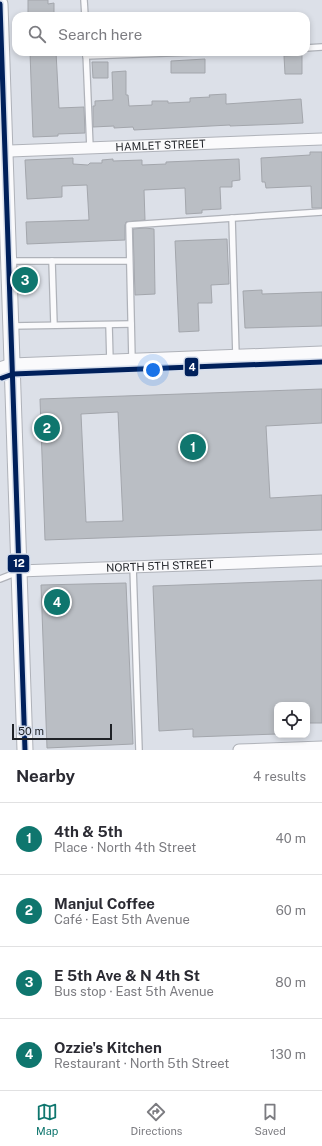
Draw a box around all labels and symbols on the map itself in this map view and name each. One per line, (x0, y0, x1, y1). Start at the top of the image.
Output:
street label: HAMLET STREET (115, 137, 206, 153)
pin: 3 (12, 265, 38, 295)
line badge: 4 (184, 357, 199, 377)
your location (143, 360, 163, 380)
text: 4 (188, 361, 196, 373)
pin: 2 (34, 413, 60, 443)
pin: 1 (180, 432, 206, 462)
line badge: 12 (7, 554, 30, 573)
text: 12 (13, 557, 25, 569)
street label: NORTH 5TH STREET (106, 558, 214, 574)
pin: 4 (44, 587, 70, 617)
scale bar (12, 722, 112, 741)

